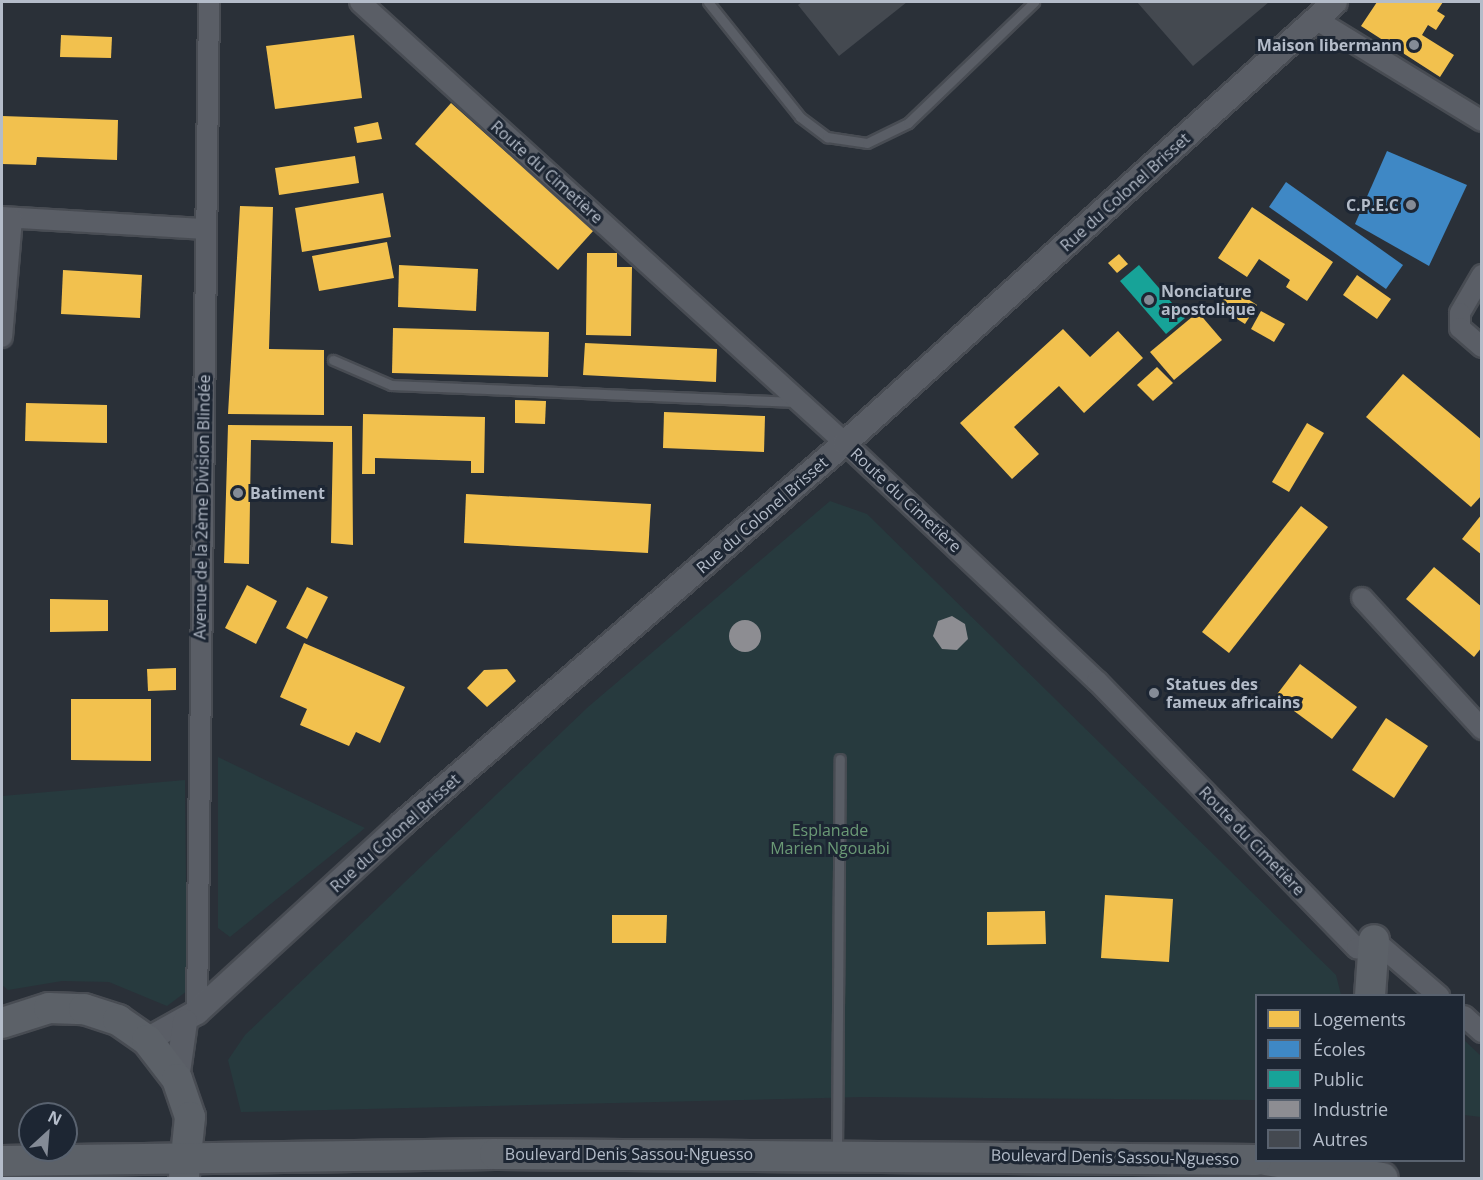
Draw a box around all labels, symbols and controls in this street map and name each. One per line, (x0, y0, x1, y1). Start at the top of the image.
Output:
place label: Maison libermann (1257, 35, 1402, 55)
marker: Maison libermann (1407, 38, 1421, 52)
street label: Route du Cimetière (487, 117, 607, 227)
street label: Rue du Colonel Brisset (1056, 129, 1194, 255)
place label: C.P.E.C (1346, 195, 1399, 215)
marker: C.P.E.C (1404, 198, 1418, 212)
place label: Nonciature apostolique (1161, 281, 1255, 319)
marker: Nonciature apostolique (1142, 293, 1156, 307)
street label: Avenue de la 2ème Division Blindée (190, 374, 214, 640)
street label: Route du Cimetière (847, 444, 965, 556)
street label: Rue du Colonel Brisset (692, 453, 832, 577)
place label: Batiment (250, 483, 325, 503)
marker: Batiment (231, 486, 245, 500)
place label: Statues des fameux africains (1166, 674, 1300, 712)
marker: Statues des fameux africains (1147, 686, 1161, 700)
street label: Rue du Colonel Brisset (326, 770, 464, 896)
street label: Route du Cimetière (1195, 783, 1309, 899)
park label: Esplanade Marien Ngouabi (770, 820, 890, 858)
legend (1255, 994, 1465, 1162)
text: Logements (1313, 1007, 1406, 1031)
text: Écoles (1313, 1037, 1366, 1061)
text: Public (1313, 1067, 1364, 1091)
text: Industrie (1313, 1097, 1388, 1121)
north arrow (18, 1102, 78, 1162)
text: N (44, 1105, 66, 1130)
text: Autres (1313, 1127, 1368, 1151)
street label: Boulevard Denis Sassou-Nguesso (505, 1144, 753, 1164)
street label: Boulevard Denis Sassou-Nguesso (991, 1145, 1239, 1169)

